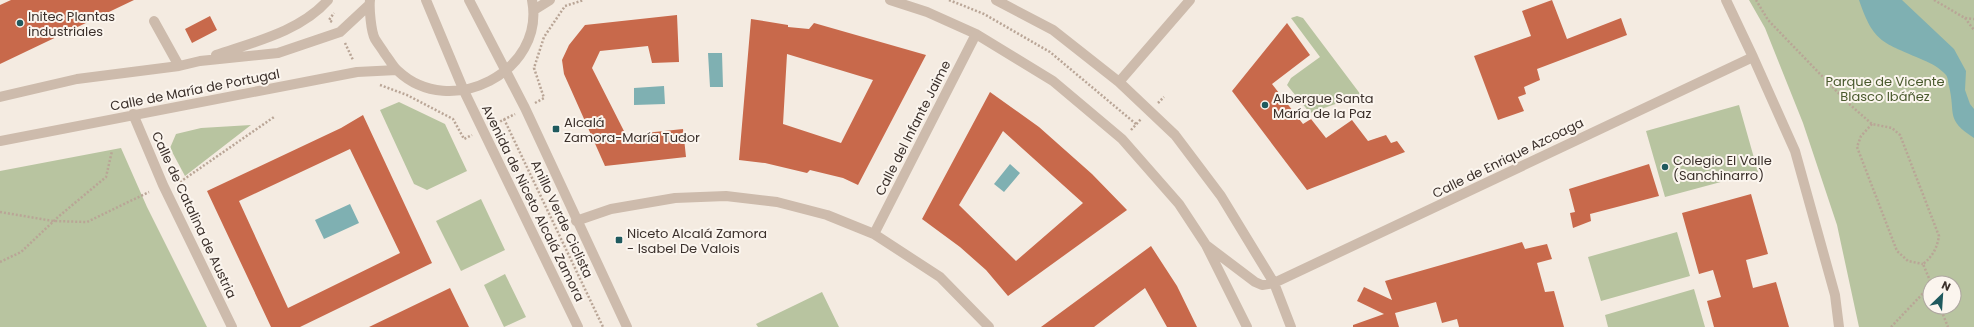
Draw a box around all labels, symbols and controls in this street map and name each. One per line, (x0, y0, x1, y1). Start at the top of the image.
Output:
place label: Initec Plantas industriales (28, 7, 115, 41)
marker: Initec Plantas industriales (15, 18, 25, 28)
street label: Calle del Infante Jaime (871, 57, 955, 199)
street label: Calle de María de Portugal (109, 64, 281, 116)
park label: Parque de Vicente Blasco Ibáñez (1825, 72, 1945, 106)
place label: Albergue Santa María de la Paz (1273, 89, 1374, 123)
marker: Albergue Santa María de la Paz (1260, 100, 1270, 110)
street label: Avenida de Niceto Alcalá Zamora (477, 101, 589, 305)
place label: Alcalá Zamora-María Tudor (564, 113, 700, 147)
street label: Calle de Enrique Azcoaga (1429, 113, 1587, 203)
marker: Alcalá Zamora-María Tudor (551, 124, 561, 134)
street label: Calle de Catalina de Austria (147, 128, 241, 302)
place label: Colegio El Valle (Sanchinarro) (1673, 151, 1772, 185)
street label: Anillo Verde Ciclista (526, 157, 598, 281)
marker: Colegio El Valle (Sanchinarro) (1660, 162, 1670, 172)
place label: Niceto Alcalá Zamora - Isabel De Valois (627, 224, 767, 258)
marker: Niceto Alcalá Zamora - Isabel De Valois (614, 235, 624, 245)
north arrow (1922, 275, 1962, 315)
text: N (1939, 277, 1953, 295)

